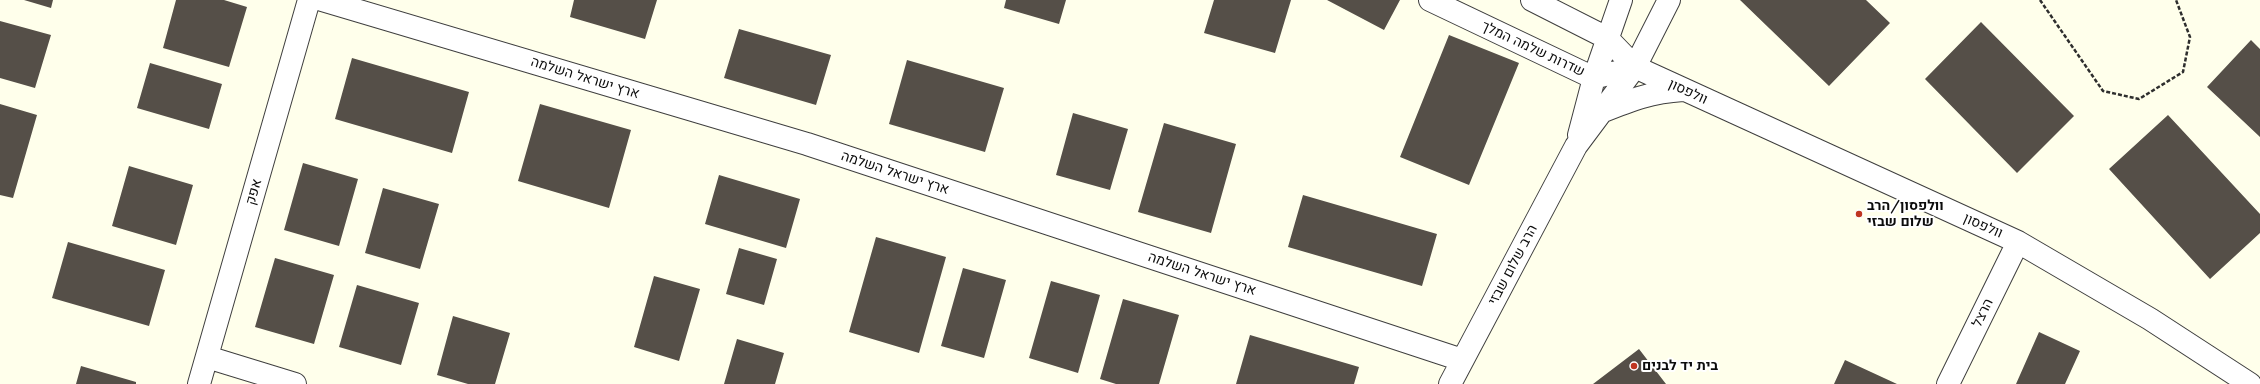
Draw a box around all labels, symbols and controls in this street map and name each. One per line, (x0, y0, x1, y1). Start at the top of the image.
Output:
street label: שדרות שלמה המלך (1479, 18, 1587, 80)
street label: ארץ ישראל השלמה (529, 53, 641, 103)
street label: וולפסון (1666, 76, 1710, 108)
street label: ארץ ישראל השלמה (839, 148, 951, 198)
street label: אפק (242, 177, 266, 207)
place label: וולפסון/הרב שלום שבזי (1867, 198, 1944, 230)
marker: וולפסון/הרב שלום שבזי (1854, 209, 1864, 219)
street label: וולפסון (1961, 210, 2005, 242)
street label: הרב שלום שבזי (1485, 222, 1541, 308)
street label: ארץ ישראל השלמה (1146, 249, 1258, 299)
street label: הרצל (1969, 296, 1997, 330)
place label: בית יד לבנים (1642, 358, 1718, 374)
marker: בית יד לבנים (1629, 361, 1639, 371)

